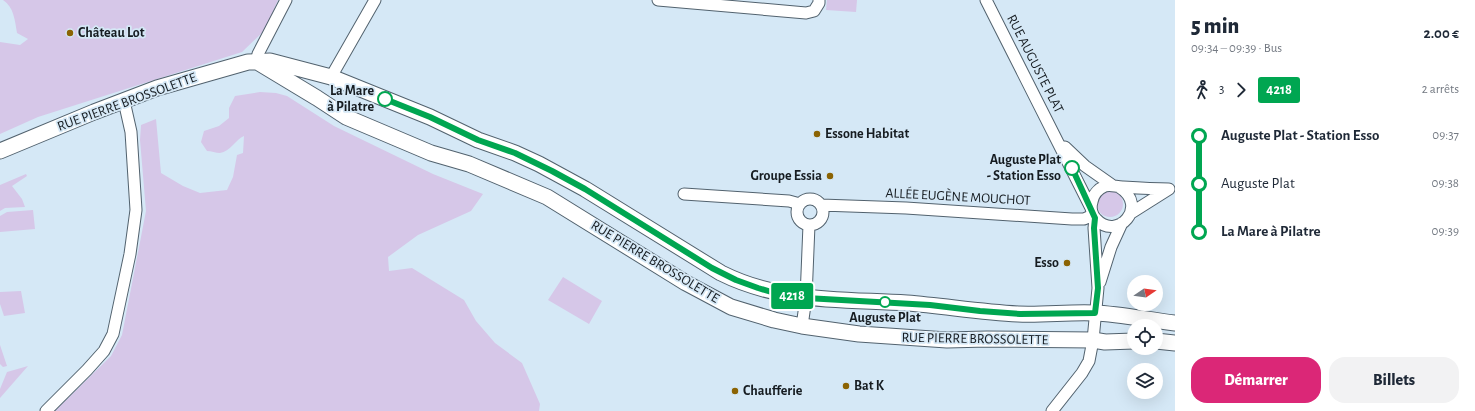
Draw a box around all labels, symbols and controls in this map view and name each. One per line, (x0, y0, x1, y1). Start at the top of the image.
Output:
street label: RUE AUGUSTE PLAT (1004, 12, 1066, 116)
text: 5 min (1191, 15, 1239, 37)
place label: Château Lot (78, 26, 145, 40)
text: 2.00 € (1424, 26, 1459, 41)
marker: Château Lot (65, 28, 75, 38)
text: 09:34 – 09:39 · Bus (1191, 42, 1282, 55)
street label: RUE PIERRE BROSSOLETTE (56, 70, 199, 134)
icon: walk (1191, 79, 1213, 101)
icon: forward (1230, 79, 1252, 101)
text: 3 (1219, 83, 1224, 96)
text: 4218 (1266, 83, 1292, 97)
text: 2 arrêts (1422, 83, 1459, 96)
place label: La Mare à Pilatre (327, 84, 374, 114)
marker: La Mare à Pilatre (377, 91, 393, 107)
place label: Essone Habitat (825, 127, 910, 141)
text: Auguste Plat - Station Esso (1221, 128, 1379, 143)
marker: Essone Habitat (812, 129, 822, 139)
text: 09:37 (1432, 129, 1459, 142)
place label: Auguste Plat - Station Esso (987, 153, 1061, 183)
marker: Auguste Plat - Station Esso (1064, 160, 1080, 176)
place label: Groupe Essia (751, 169, 822, 183)
marker: Groupe Essia (825, 171, 835, 181)
text: Auguste Plat (1221, 176, 1295, 191)
text: 09:38 (1432, 177, 1459, 190)
street label: ALLÉE EUGÈNE MOUCHOT (885, 183, 1031, 208)
street label: RUE PIERRE BROSSOLETTE (588, 218, 722, 306)
text: La Mare à Pilatre (1221, 224, 1321, 239)
text: 09:39 (1432, 225, 1459, 238)
place label: Esso (1034, 256, 1059, 270)
marker: Esso (1062, 258, 1072, 268)
north arrow (1127, 275, 1163, 311)
map controls (1127, 275, 1163, 399)
line badge: 4218 (764, 283, 820, 309)
text: 4218 (779, 289, 805, 303)
marker: Auguste Plat (879, 296, 891, 308)
place label: Auguste Plat (849, 311, 921, 325)
button: locate (1127, 319, 1163, 355)
street label: RUE PIERRE BROSSOLETTE (901, 331, 1049, 347)
button: Démarrer (1191, 357, 1321, 403)
button: Billets (1329, 357, 1459, 403)
button: layers (1127, 363, 1163, 399)
place label: Bat K (854, 379, 885, 393)
marker: Bat K (841, 381, 851, 391)
place label: Chaufferie (743, 384, 803, 398)
marker: Chaufferie (730, 386, 740, 396)

